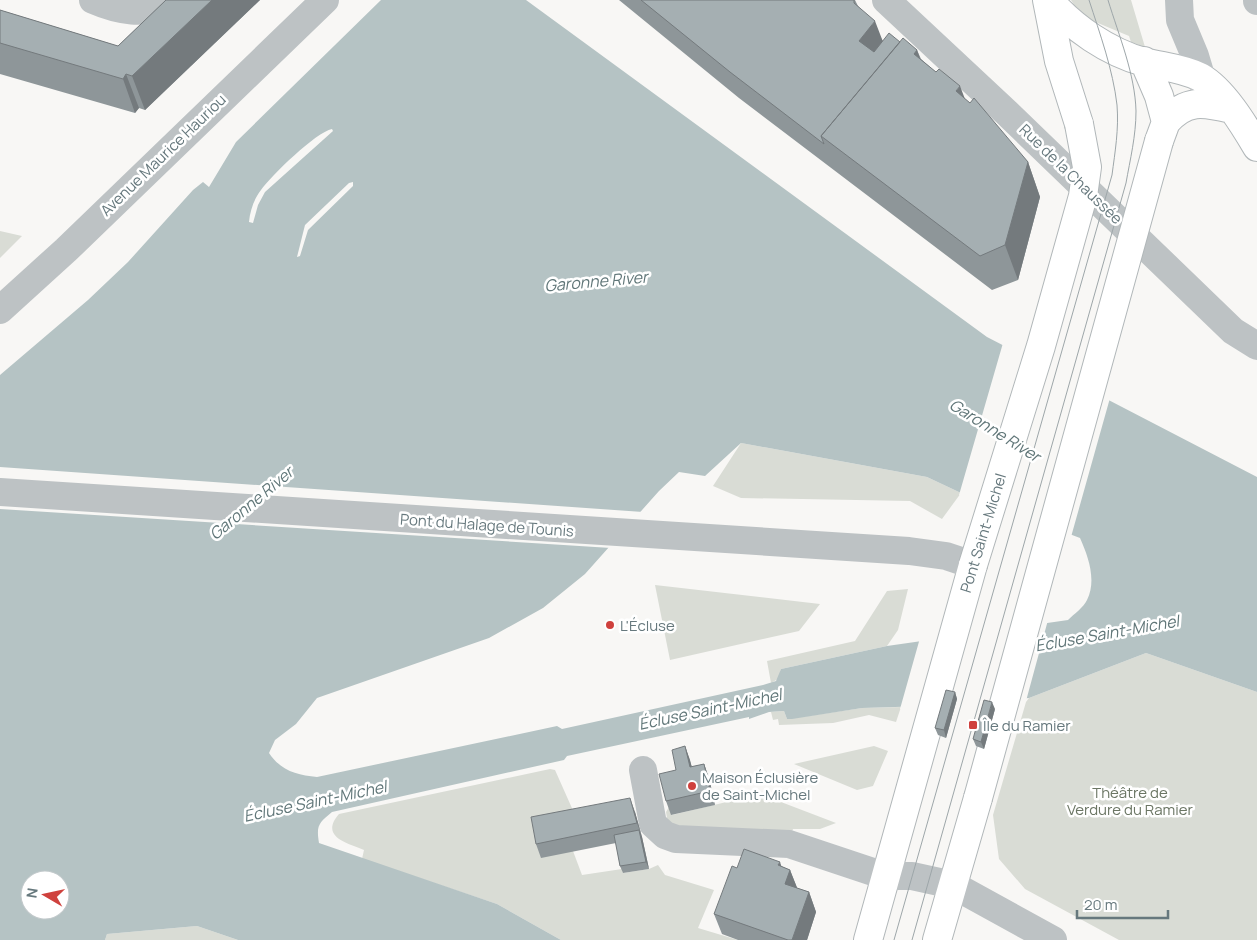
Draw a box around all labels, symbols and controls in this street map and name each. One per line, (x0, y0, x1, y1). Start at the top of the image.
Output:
street label: Avenue Maurice Hauriou (96, 89, 230, 221)
street label: Rue de la Chaussée (1015, 119, 1127, 229)
water label: Garonne River (543, 265, 651, 296)
water label: Garonne River (945, 393, 1047, 468)
water label: Garonne River (204, 460, 299, 545)
street label: Pont Saint-Michel (955, 471, 1011, 595)
street label: Pont du Halage de Tounis (399, 508, 575, 542)
water label: Écluse Saint-Michel (1033, 609, 1183, 656)
place label: L'Écluse (620, 615, 675, 636)
marker: L'Écluse (604, 619, 616, 631)
water label: Écluse Saint-Michel (636, 683, 786, 735)
place label: Île du Ramier (982, 715, 1071, 736)
marker: Île du Ramier (967, 719, 979, 731)
place label: Maison Éclusière de Saint-Michel (702, 767, 819, 805)
water label: Écluse Saint-Michel (241, 775, 391, 827)
marker: Maison Éclusière de Saint-Michel (686, 780, 698, 792)
park label: Théâtre de Verdure du Ramier (1067, 782, 1194, 820)
north arrow (20, 870, 70, 920)
text: N (21, 886, 42, 899)
scale bar (1077, 888, 1168, 920)
text: 20 m (1084, 894, 1117, 915)

